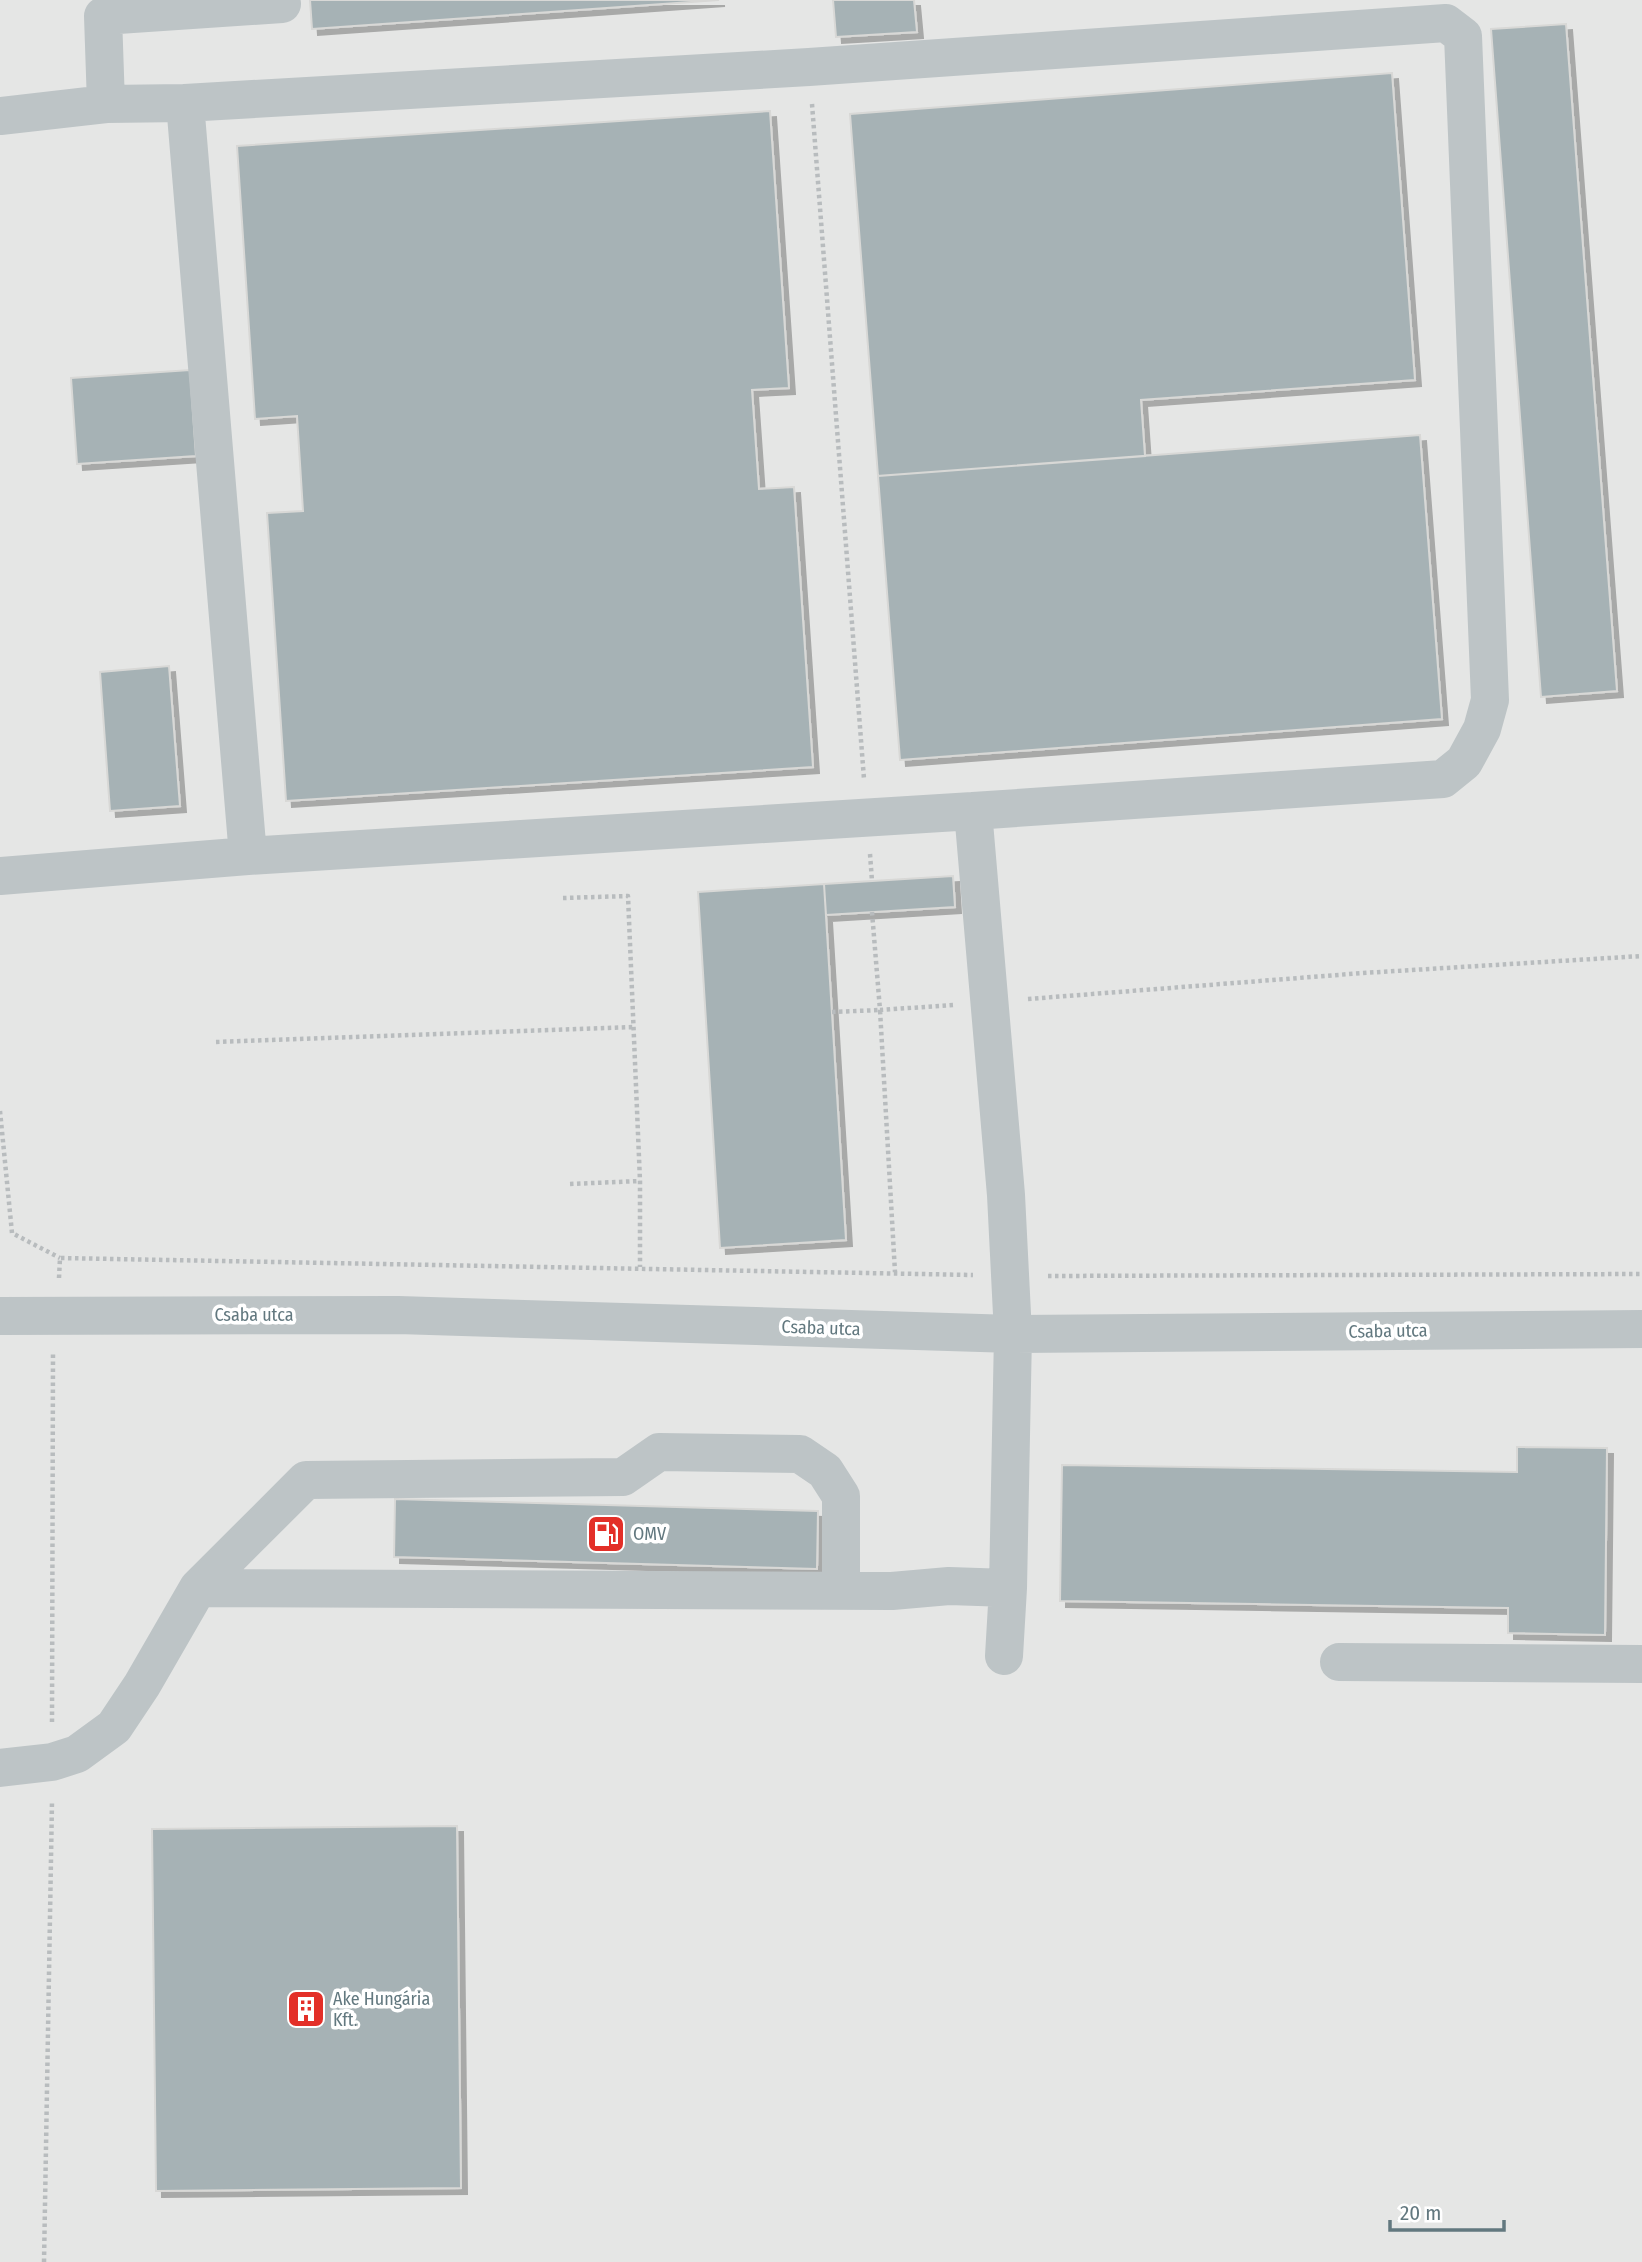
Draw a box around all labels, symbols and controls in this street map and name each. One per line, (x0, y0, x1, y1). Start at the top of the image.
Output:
street label: Csaba utca (214, 1304, 294, 1326)
street label: Csaba utca (781, 1316, 861, 1340)
street label: Csaba utca (1348, 1319, 1428, 1343)
fuel station icon: OMV (585, 1513, 627, 1555)
place label: OMV (633, 1523, 667, 1545)
building icon: Ake Hungária Kft. (285, 1988, 327, 2030)
place label: Ake Hungária Kft. (333, 1988, 430, 2031)
scale bar (1390, 2188, 1504, 2232)
text: 20 m (1400, 2200, 1441, 2226)

